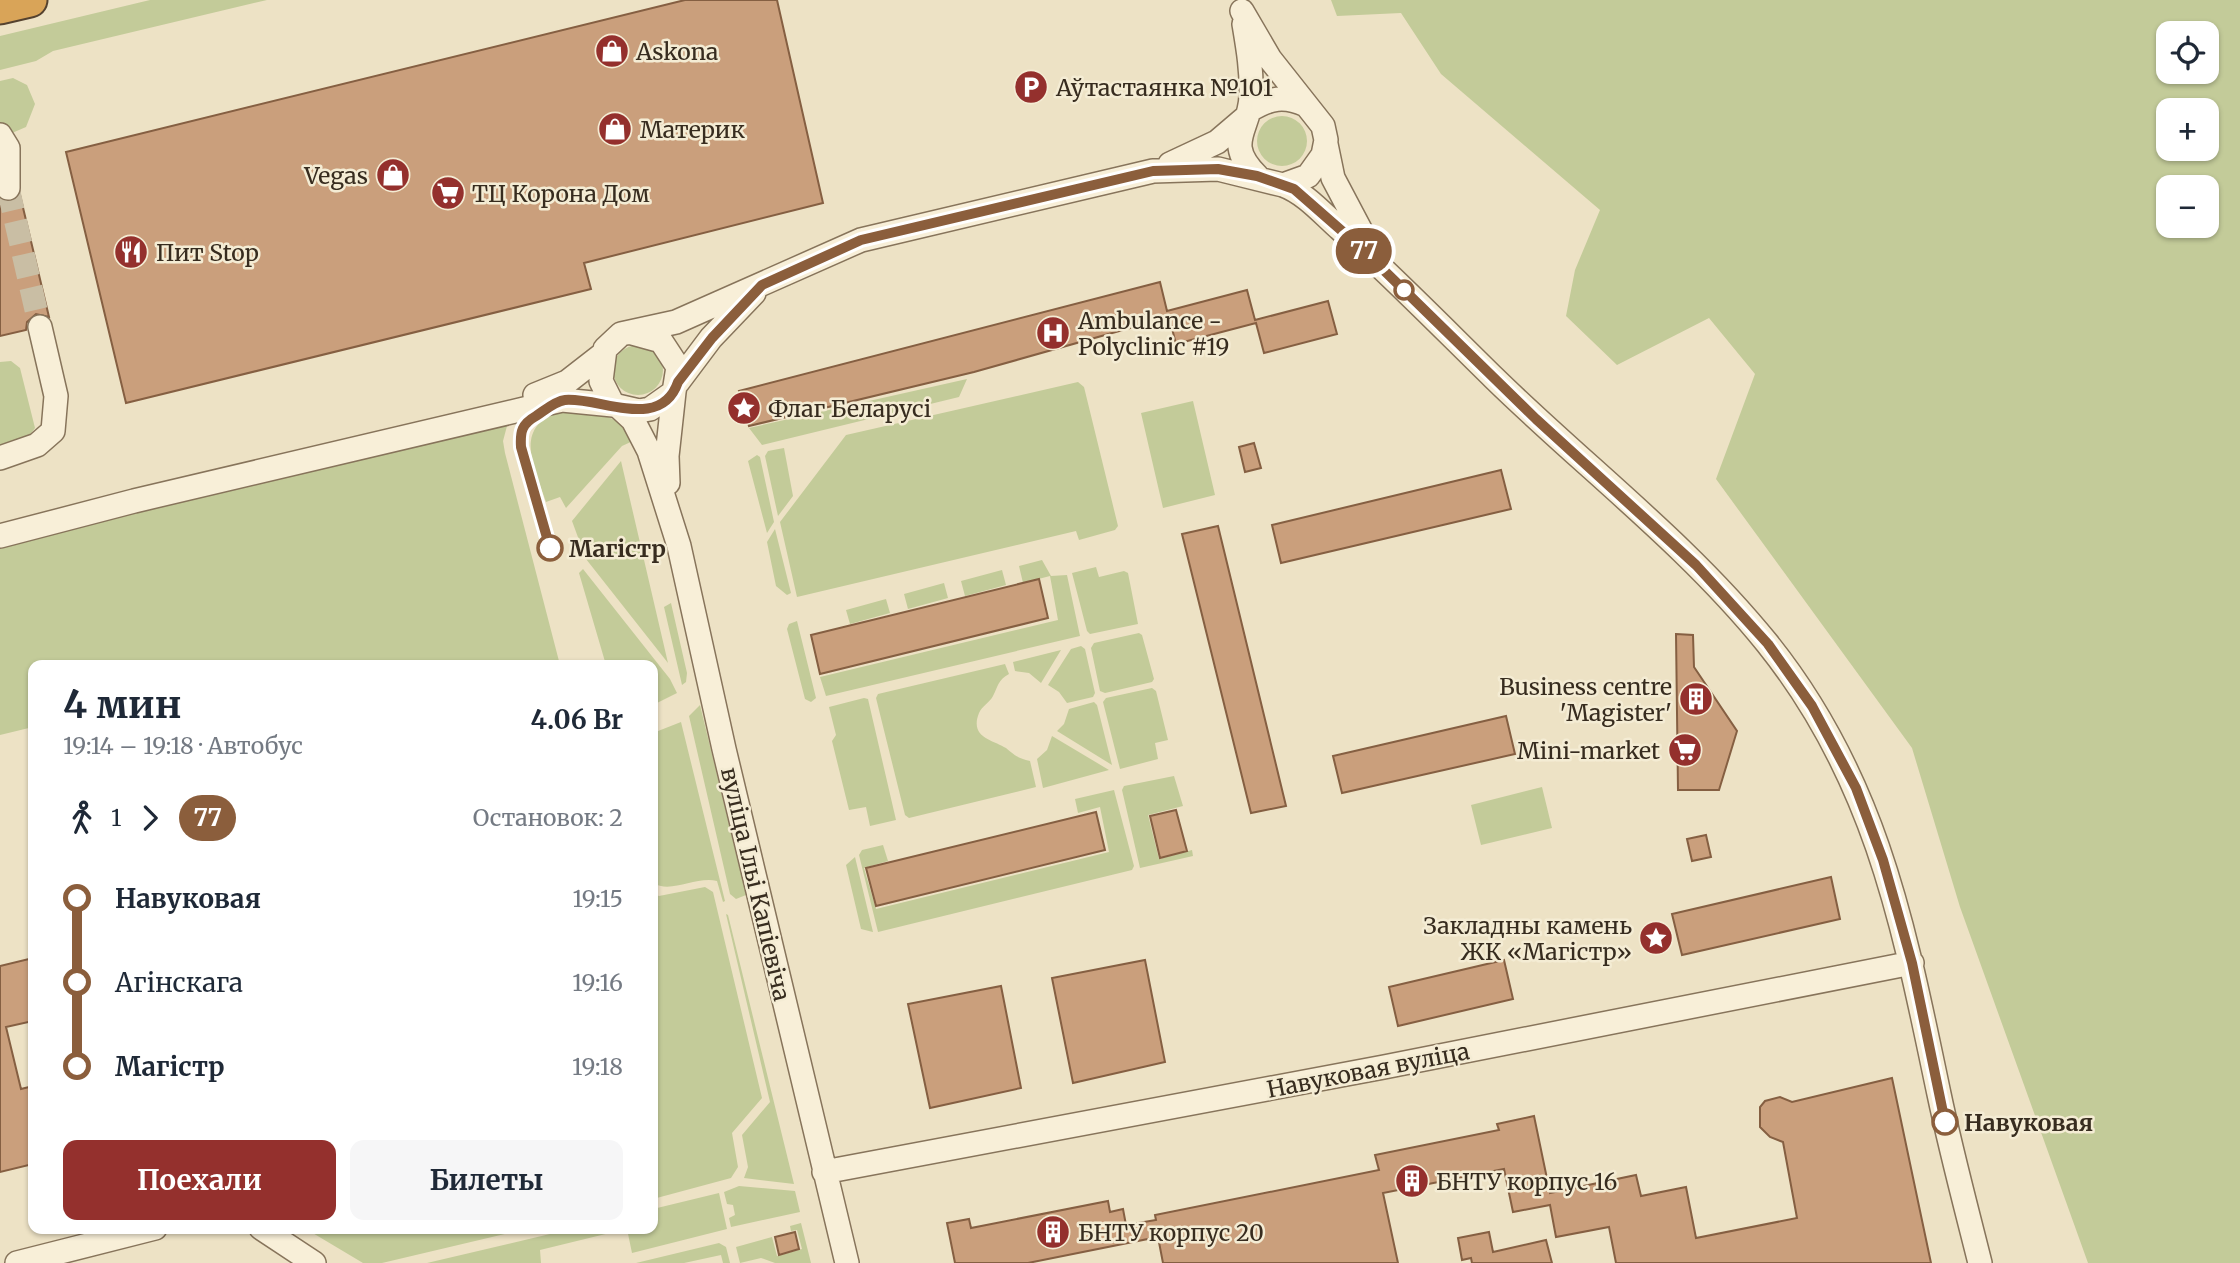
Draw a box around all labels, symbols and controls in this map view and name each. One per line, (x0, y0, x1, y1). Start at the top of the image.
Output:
map controls (2156, 21, 2219, 238)
button: locate (2156, 21, 2219, 84)
shop icon: Askona (593, 32, 631, 70)
place label: Askona (635, 37, 718, 66)
parking icon: Аўтастаянка №101 (1012, 68, 1050, 106)
place label: Аўтастаянка №101 (1055, 73, 1273, 102)
button: + (2156, 98, 2219, 161)
shop icon: Материк (596, 110, 634, 148)
place label: Материк (640, 115, 745, 144)
shop icon: Vegas (374, 156, 412, 194)
place label: Vegas (303, 161, 368, 190)
supermarket icon: ТЦ Корона Дом (429, 174, 467, 212)
button: − (2156, 175, 2219, 238)
place label: ТЦ Корона Дом (472, 179, 650, 208)
line badge: 77 (1332, 228, 1396, 274)
restaurant icon: Пит Stop (112, 233, 150, 271)
text: 77 (1350, 235, 1378, 266)
place label: Пит Stop (156, 238, 259, 267)
unlabelled marker (1394, 280, 1414, 300)
place label: Ambulance - Polyclinic #19 (1077, 306, 1230, 361)
hospital icon: Ambulance - Polyclinic #19 (1034, 314, 1072, 352)
place icon: Флаг Беларусі (725, 389, 763, 427)
place label: Флаг Беларусі (768, 394, 931, 423)
place label: Магістр (569, 534, 666, 563)
marker: Магістр (537, 535, 563, 561)
place label: Business centre 'Magister' (1499, 672, 1672, 727)
building icon: Business centre 'Magister' (1677, 680, 1715, 718)
text: 4 мин (63, 681, 181, 728)
text: 4.06 Br (531, 703, 623, 736)
text: 19:14 – 19:18 · Автобус (63, 731, 303, 760)
supermarket icon: Mini-market (1666, 731, 1704, 769)
place label: Mini-market (1517, 736, 1660, 765)
street label: вуліца Ільі Капіевіча (715, 764, 797, 1004)
icon: walk (63, 799, 101, 837)
icon: forward (131, 799, 169, 837)
text: 77 (193, 802, 222, 833)
text: 1 (111, 803, 121, 832)
text: Остановок: 2 (473, 803, 623, 832)
text: Навуковая (115, 882, 261, 915)
text: 19:15 (572, 884, 623, 913)
place label: Закладны камень ЖК «Магістр» (1423, 911, 1632, 966)
place icon: Закладны камень ЖК «Магістр» (1637, 919, 1675, 957)
text: Агінскага (115, 966, 243, 999)
text: 19:16 (572, 968, 623, 997)
street label: Навуковая вуліца (1264, 1036, 1472, 1104)
text: Магістр (115, 1050, 225, 1083)
text: 19:18 (572, 1052, 623, 1081)
place label: Навуковая (1964, 1108, 2093, 1137)
marker: Навуковая (1932, 1109, 1958, 1135)
button: Поехали (63, 1140, 336, 1220)
button: Билеты (350, 1140, 623, 1220)
building icon: БНТУ корпус 16 (1393, 1162, 1431, 1200)
place label: БНТУ корпус 16 (1436, 1167, 1617, 1196)
building icon: БНТУ корпус 20 (1034, 1213, 1072, 1251)
place label: БНТУ корпус 20 (1078, 1218, 1264, 1247)

